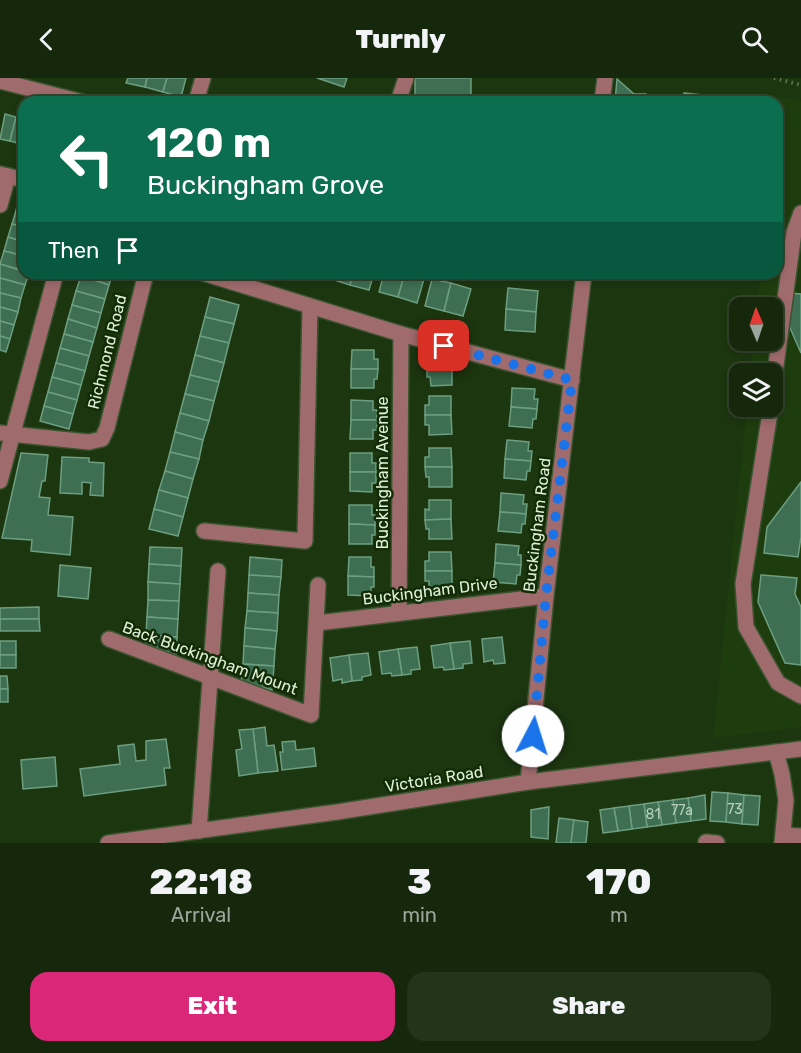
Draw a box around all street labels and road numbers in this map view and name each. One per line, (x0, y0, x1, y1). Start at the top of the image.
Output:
street label: Richmond Road (84, 293, 130, 411)
street label: Buckingham Avenue (373, 397, 392, 549)
street label: Buckingham Road (519, 457, 555, 593)
street label: Buckingham Drive (361, 573, 499, 609)
street label: Back Buckingham Mount (120, 617, 300, 699)
street label: Victoria Road (384, 762, 484, 796)

